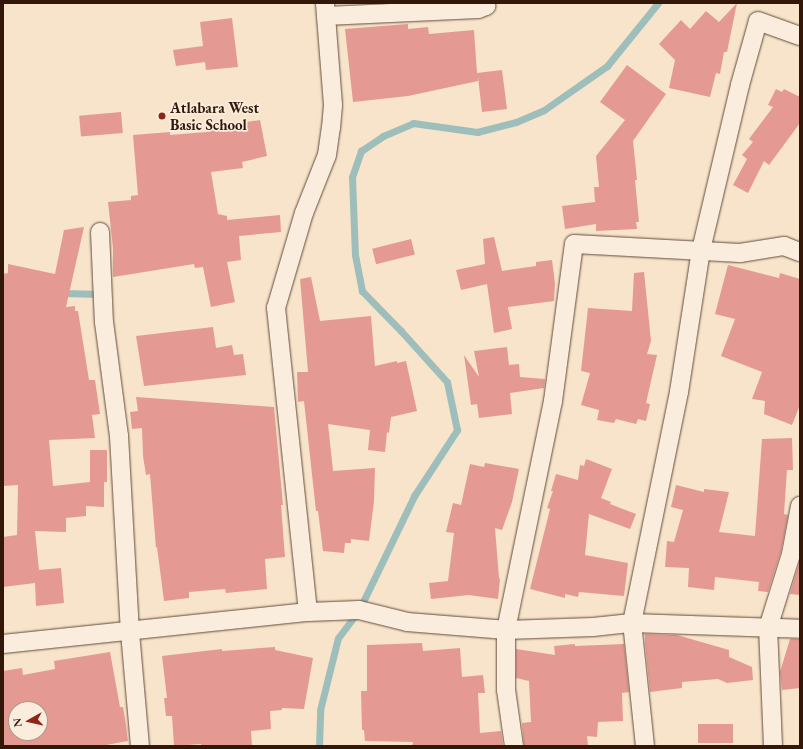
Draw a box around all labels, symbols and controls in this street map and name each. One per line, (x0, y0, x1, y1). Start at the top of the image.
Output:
place label: Atlabara West Basic School (170, 98, 259, 133)
marker: Atlabara West Basic School (157, 111, 167, 121)
north arrow (8, 701, 48, 741)
text: N (10, 717, 25, 728)

